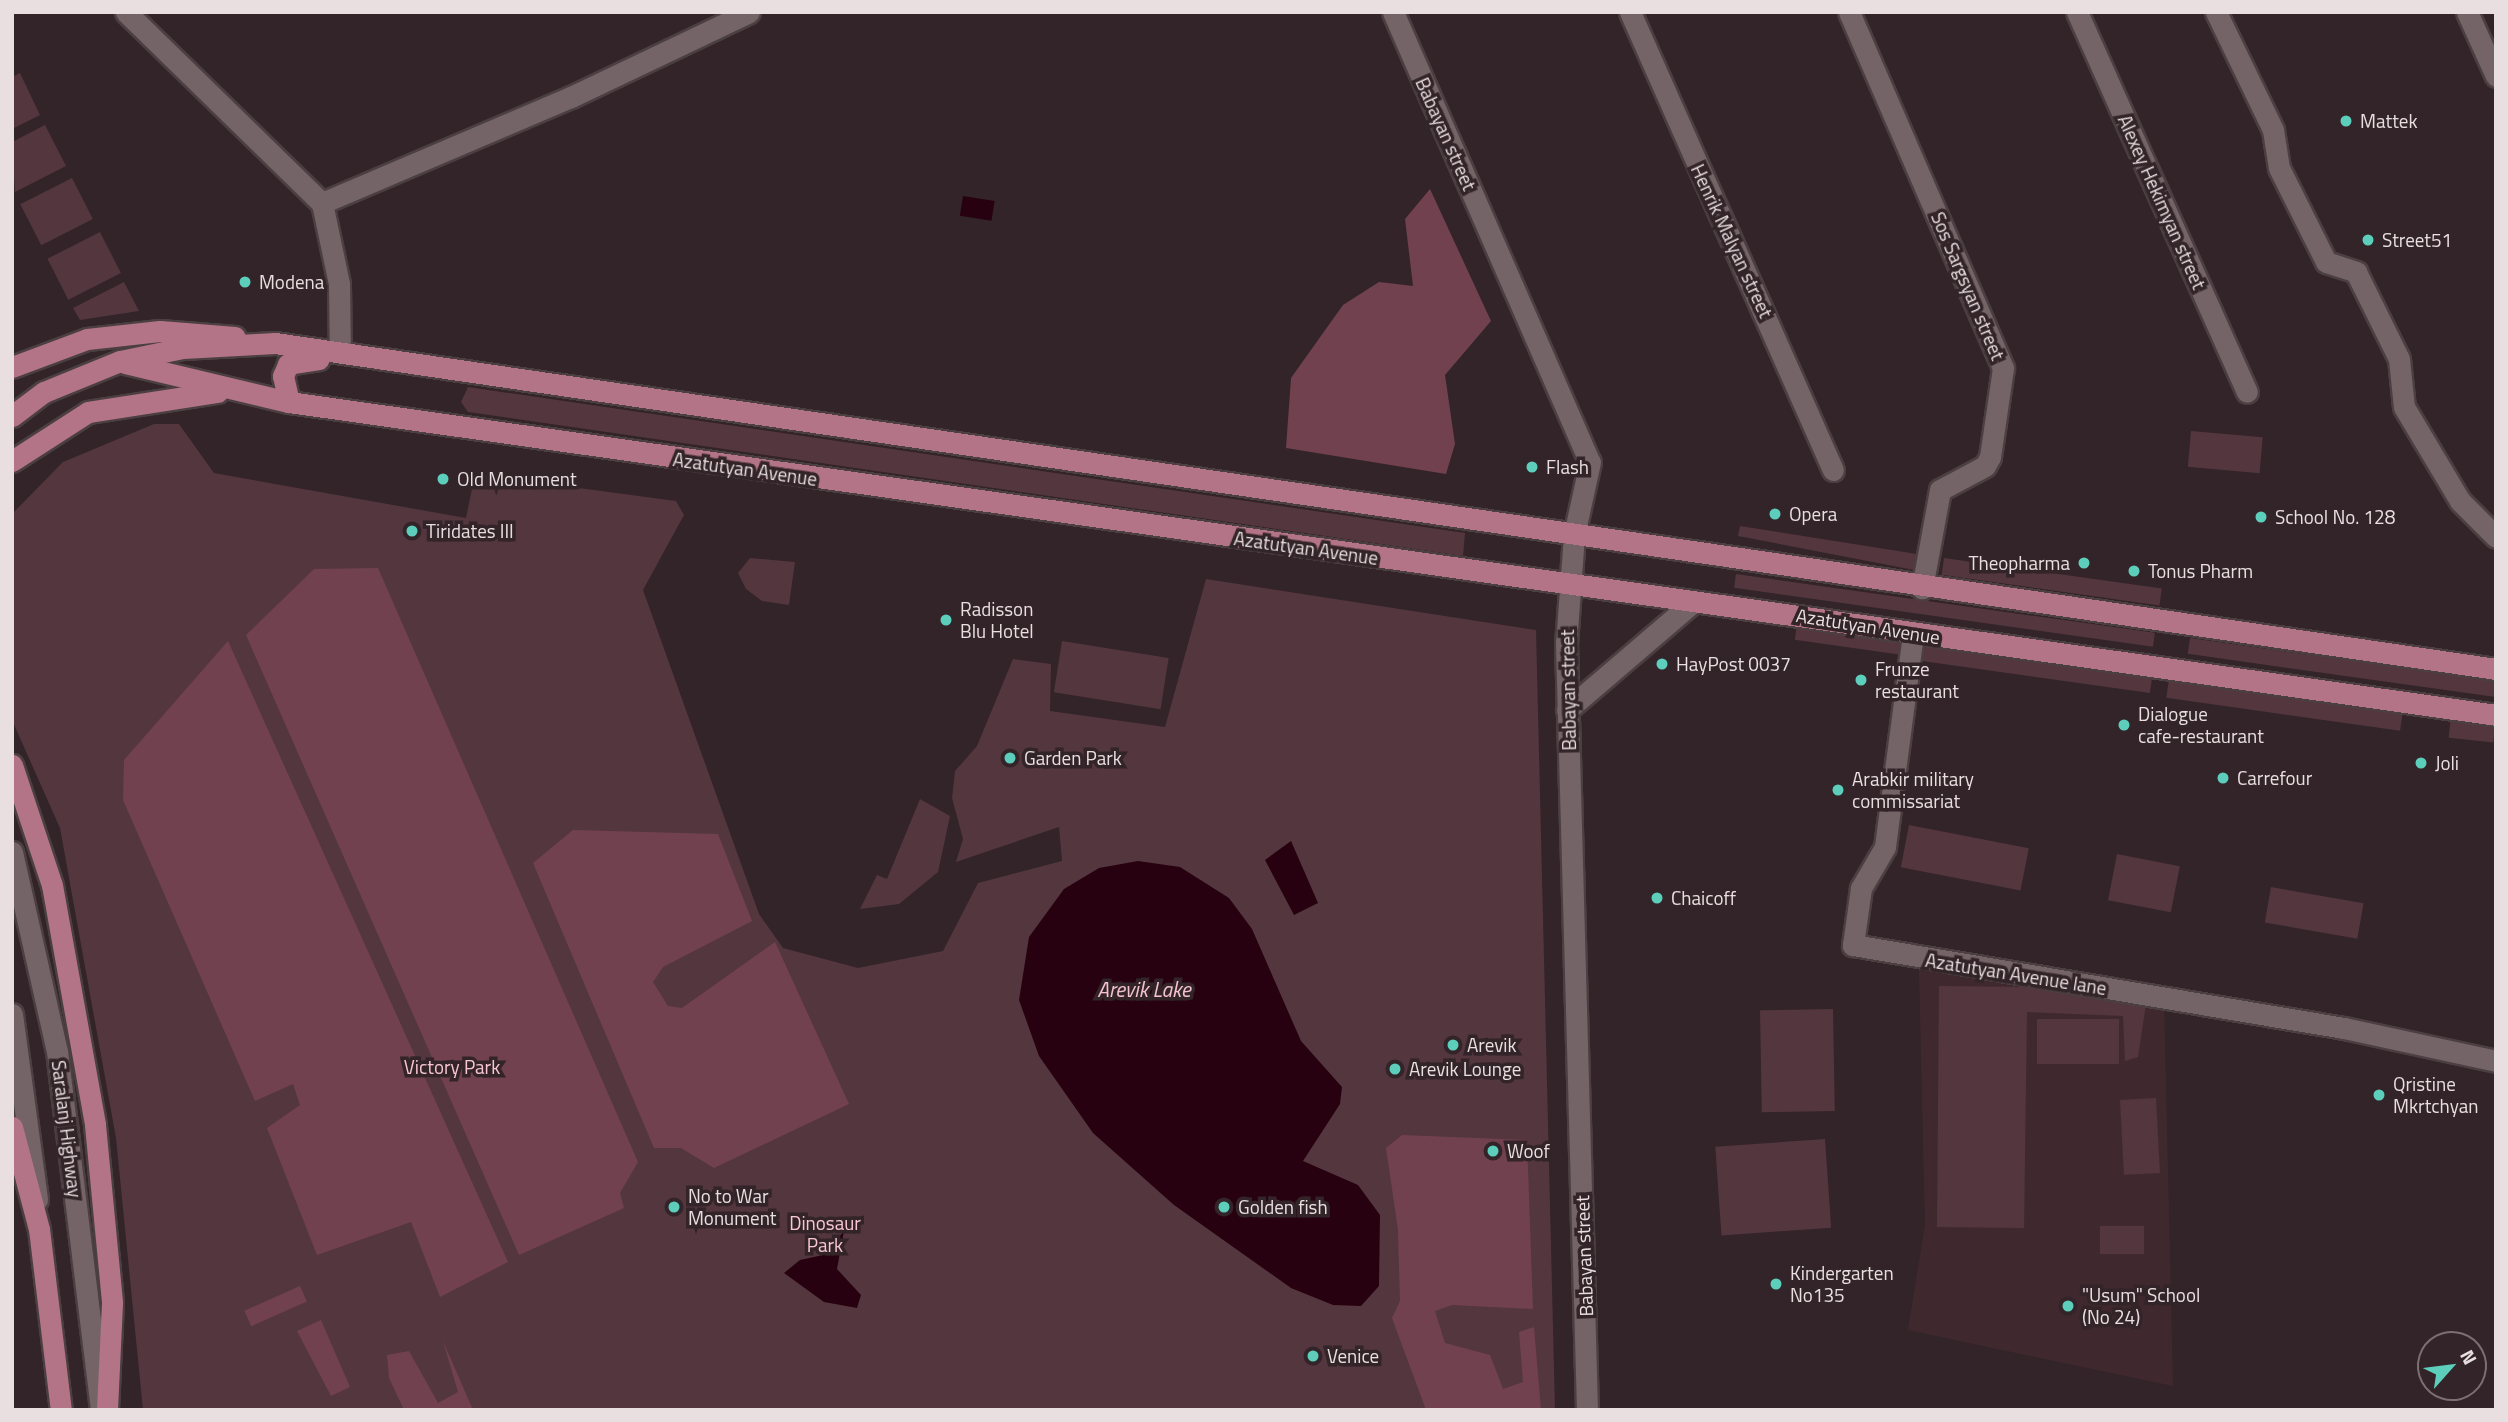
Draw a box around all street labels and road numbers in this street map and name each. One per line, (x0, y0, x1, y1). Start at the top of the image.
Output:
street label: Babayan street (1411, 74, 1481, 194)
street label: Alexey Hekimyan street (2113, 111, 2211, 293)
street label: Henrik Malyan street (1686, 161, 1778, 321)
street label: Sos Sargsyan street (1927, 209, 2009, 363)
street label: Azatutyan Avenue (671, 448, 819, 490)
street label: Azatutyan Avenue (1232, 527, 1380, 569)
street label: Azatutyan Avenue (1794, 603, 1942, 649)
street label: Babayan street (1556, 629, 1580, 751)
street label: Azatutyan Avenue lane (1924, 948, 2108, 1000)
street label: Saralanj Highway (47, 1059, 87, 1199)
street label: Babayan street (1570, 1195, 1598, 1317)

